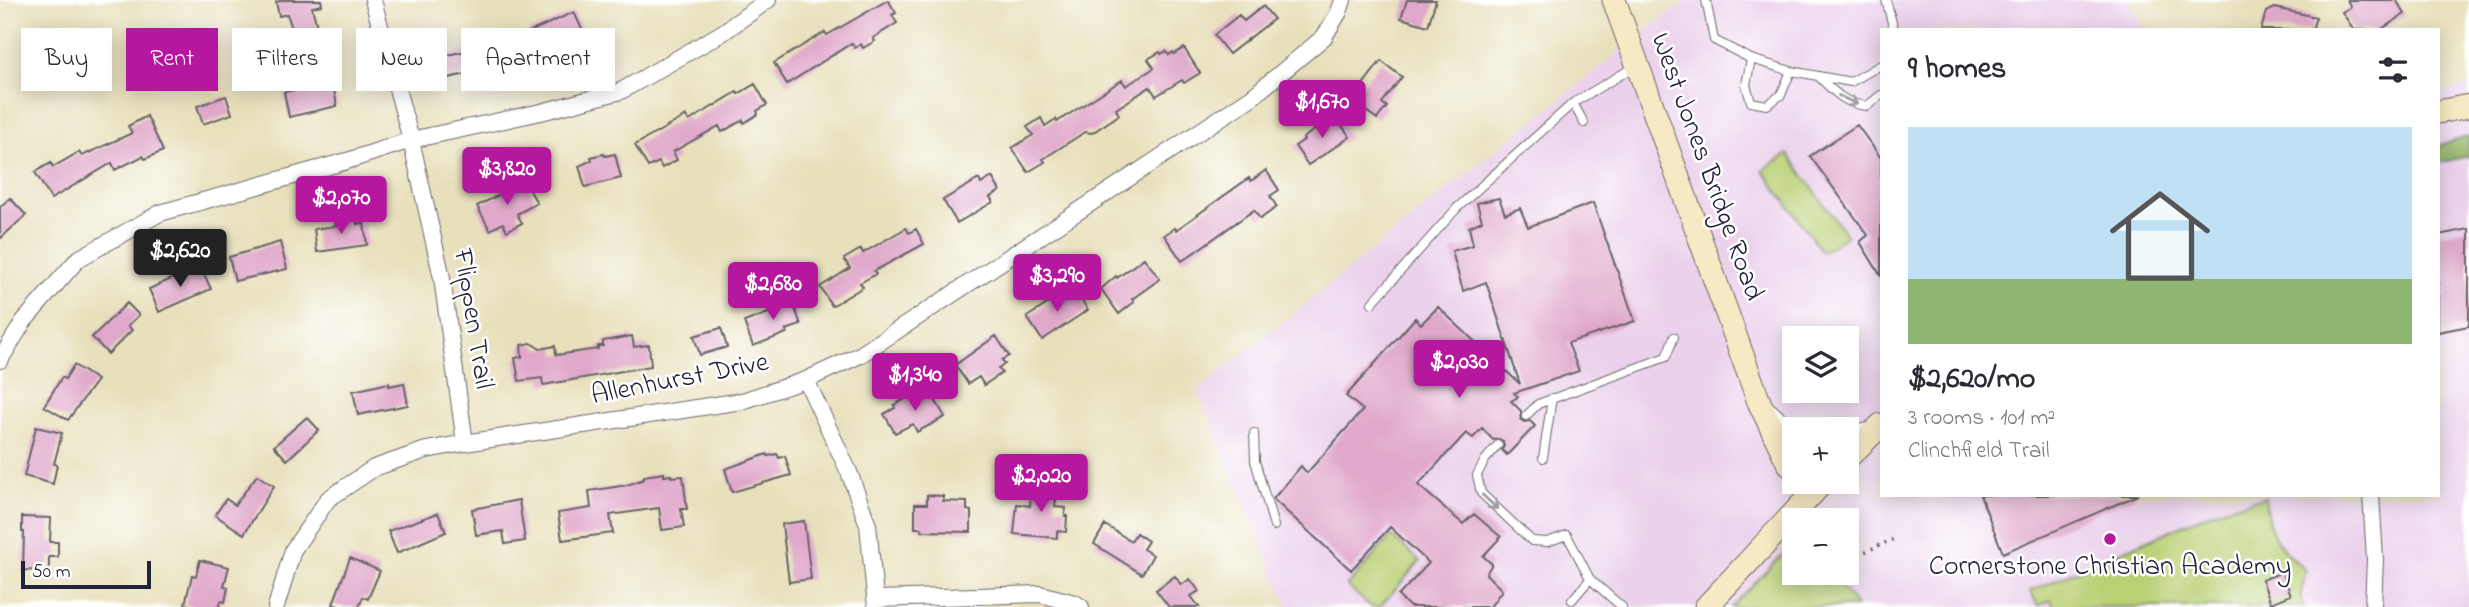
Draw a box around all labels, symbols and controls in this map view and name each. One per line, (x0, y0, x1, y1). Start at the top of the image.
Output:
street label: West Jones Bridge Road (1638, 27, 1774, 307)
chip: Buy (21, 28, 112, 91)
chip: Rent (126, 28, 218, 91)
chip: Filters (232, 28, 342, 91)
chip: New (356, 28, 447, 91)
chip: Apartment (461, 28, 615, 91)
text: 9 homes (1908, 48, 2006, 92)
icon: filters (2374, 51, 2412, 89)
pin: $1,670 (1265, 80, 1379, 140)
text: $1,670 (1295, 86, 1349, 119)
one-way arrow (1837, 94, 1858, 107)
pin: $3,820 (450, 148, 564, 207)
text: $3,820 (478, 153, 536, 186)
icon: home (2097, 173, 2223, 299)
pin: $2,070 (284, 176, 398, 236)
text: $2,070 (312, 182, 370, 215)
pin: $2,620 (123, 230, 237, 289)
text: $2,620 (150, 235, 210, 268)
street label: Flippen Trail (441, 245, 503, 392)
pin: $3,290 (1000, 254, 1114, 314)
text: $3,290 (1029, 260, 1085, 293)
pin: $2,680 (716, 262, 830, 322)
text: $2,680 (744, 268, 802, 301)
map controls (1782, 326, 1859, 585)
button: layers (1782, 326, 1859, 403)
pin: $2,030 (1402, 340, 1516, 400)
street label: Allenhurst Drive (588, 343, 773, 417)
text: $2,030 (1430, 346, 1488, 379)
pin: $1,340 (858, 354, 972, 413)
text: $2,620/mo (1908, 358, 2035, 402)
text: $1,340 (888, 359, 942, 392)
text: 3 rooms · 101 m² (1908, 402, 2055, 435)
button: + (1782, 417, 1859, 494)
text: Clinchfield Trail (1908, 435, 2050, 468)
pin: $2,020 (984, 454, 1098, 514)
text: $2,020 (1011, 460, 1071, 493)
one-way arrow (1481, 494, 1499, 510)
button: − (1782, 508, 1859, 585)
marker: Cornerstone Christian Academy (2102, 531, 2118, 547)
place label: Cornerstone Christian Academy (1929, 547, 2291, 588)
scale bar (21, 558, 150, 590)
text: 50 m (32, 559, 71, 586)

